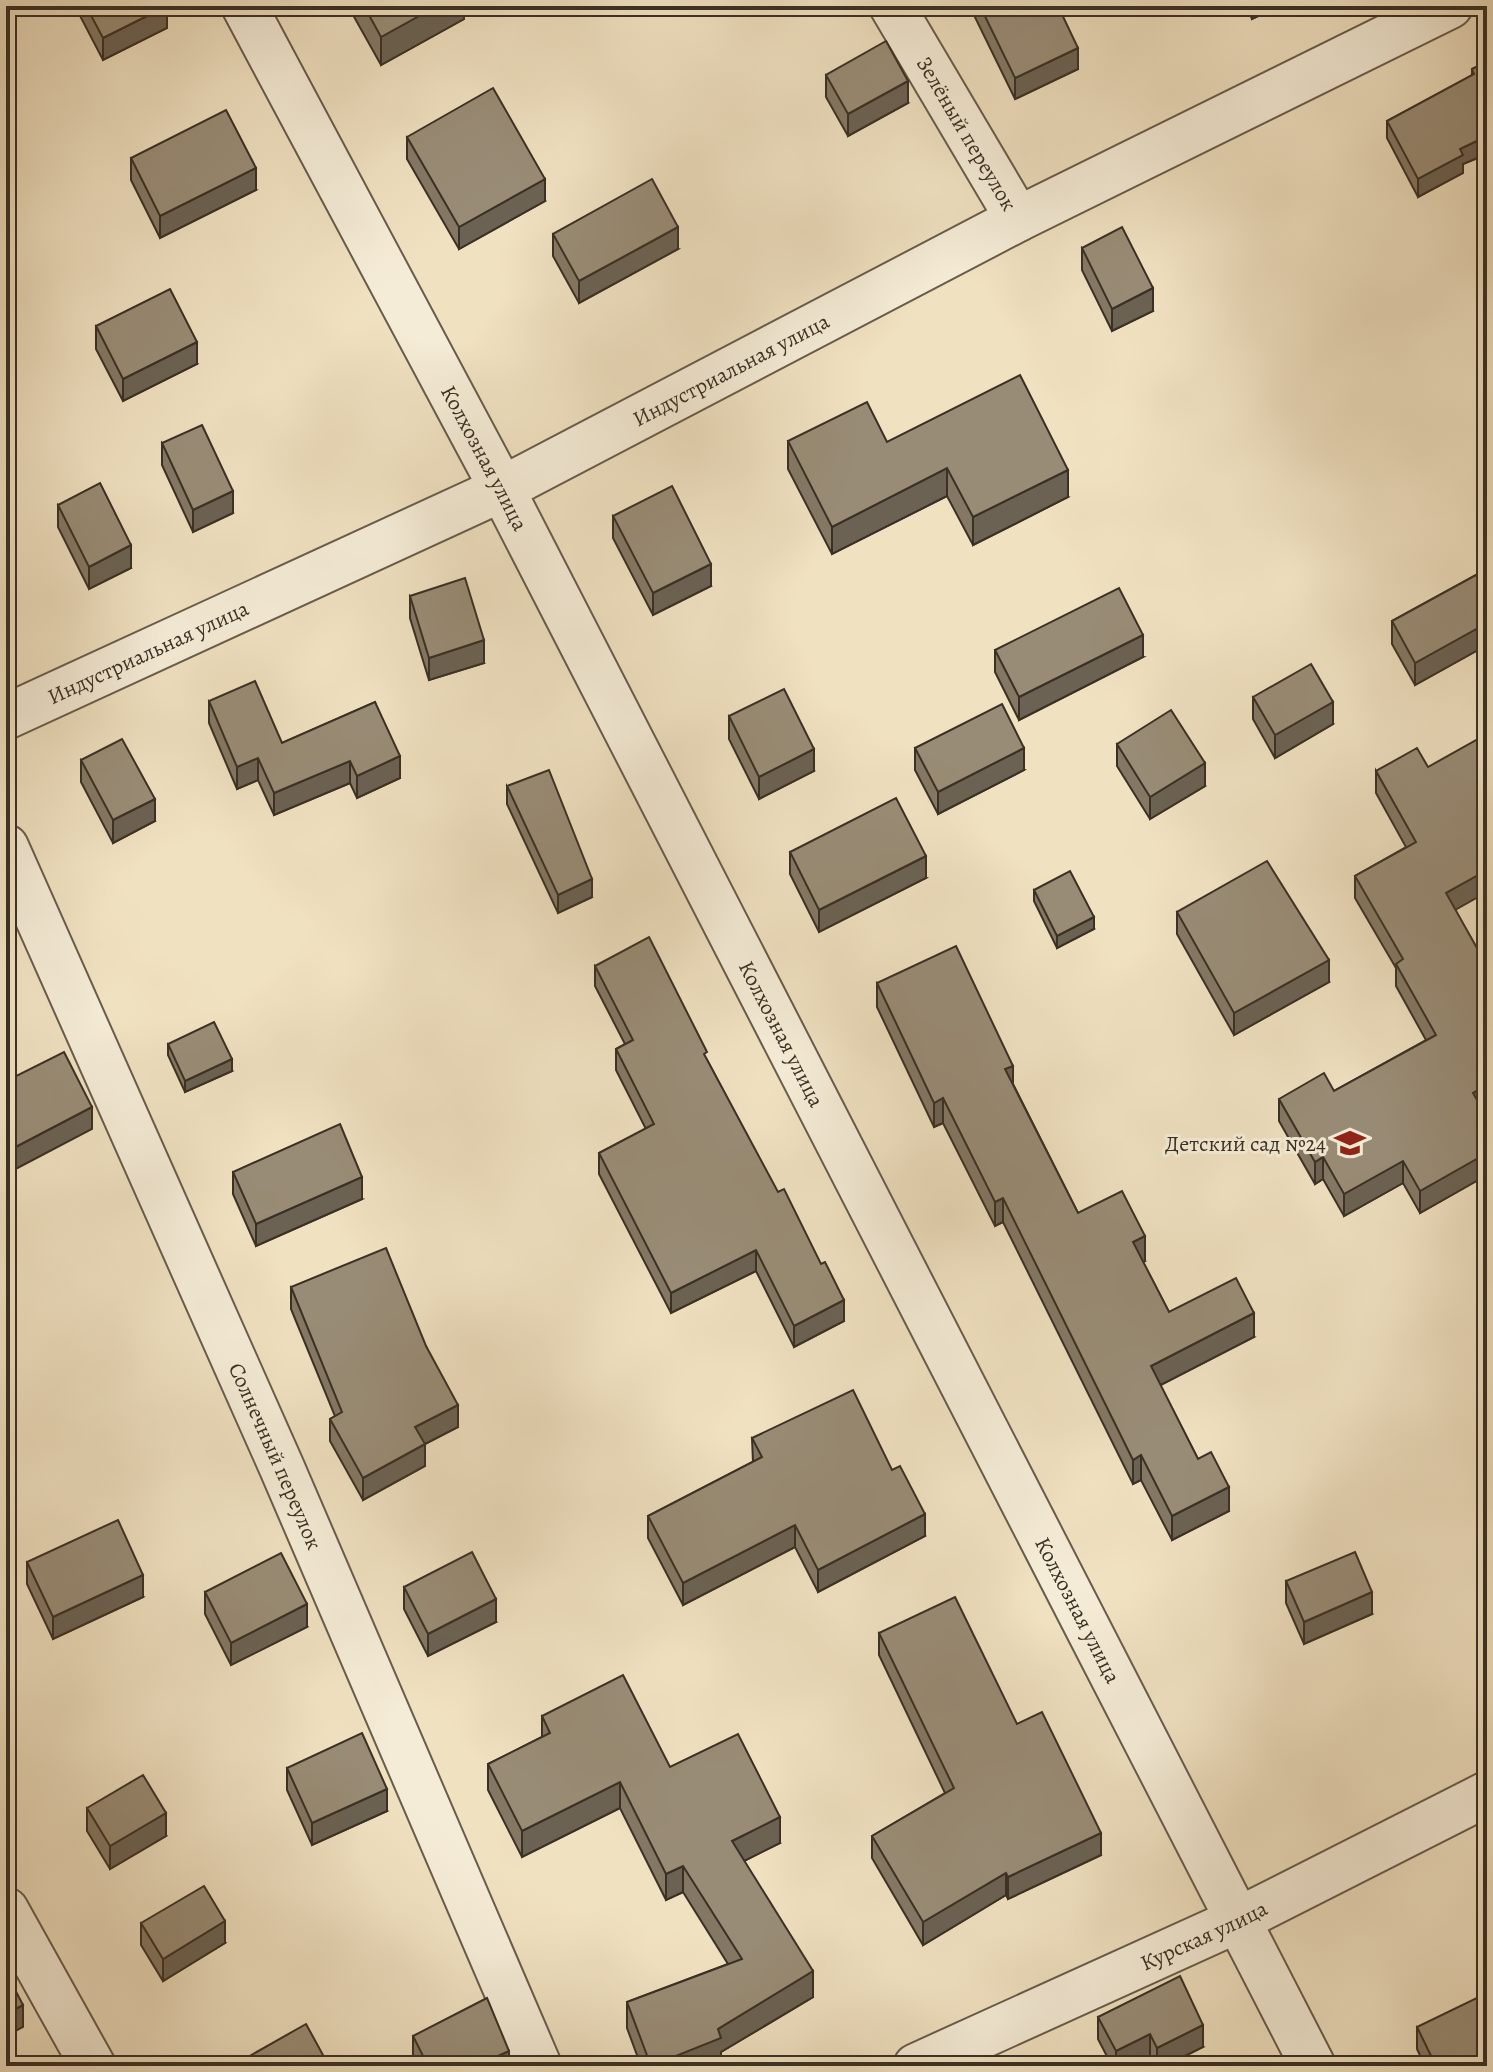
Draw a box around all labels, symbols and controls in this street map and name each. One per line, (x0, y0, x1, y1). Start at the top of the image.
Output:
street label: Зелёный переулок (909, 51, 1024, 217)
street label: Индустриальная улица (627, 306, 836, 434)
street label: Колхозная улица (433, 380, 535, 537)
street label: Индустриальная улица (43, 593, 254, 712)
street label: Колхозная улица (731, 956, 832, 1113)
school or university icon: Детский сад №24 (1333, 1126, 1367, 1160)
place label: Детский сад №24 (1165, 1129, 1326, 1159)
street label: Солнечный переулок (221, 1358, 329, 1554)
street label: Колхозная улица (1027, 1532, 1128, 1689)
street label: Курская улица (1136, 1893, 1274, 1978)

